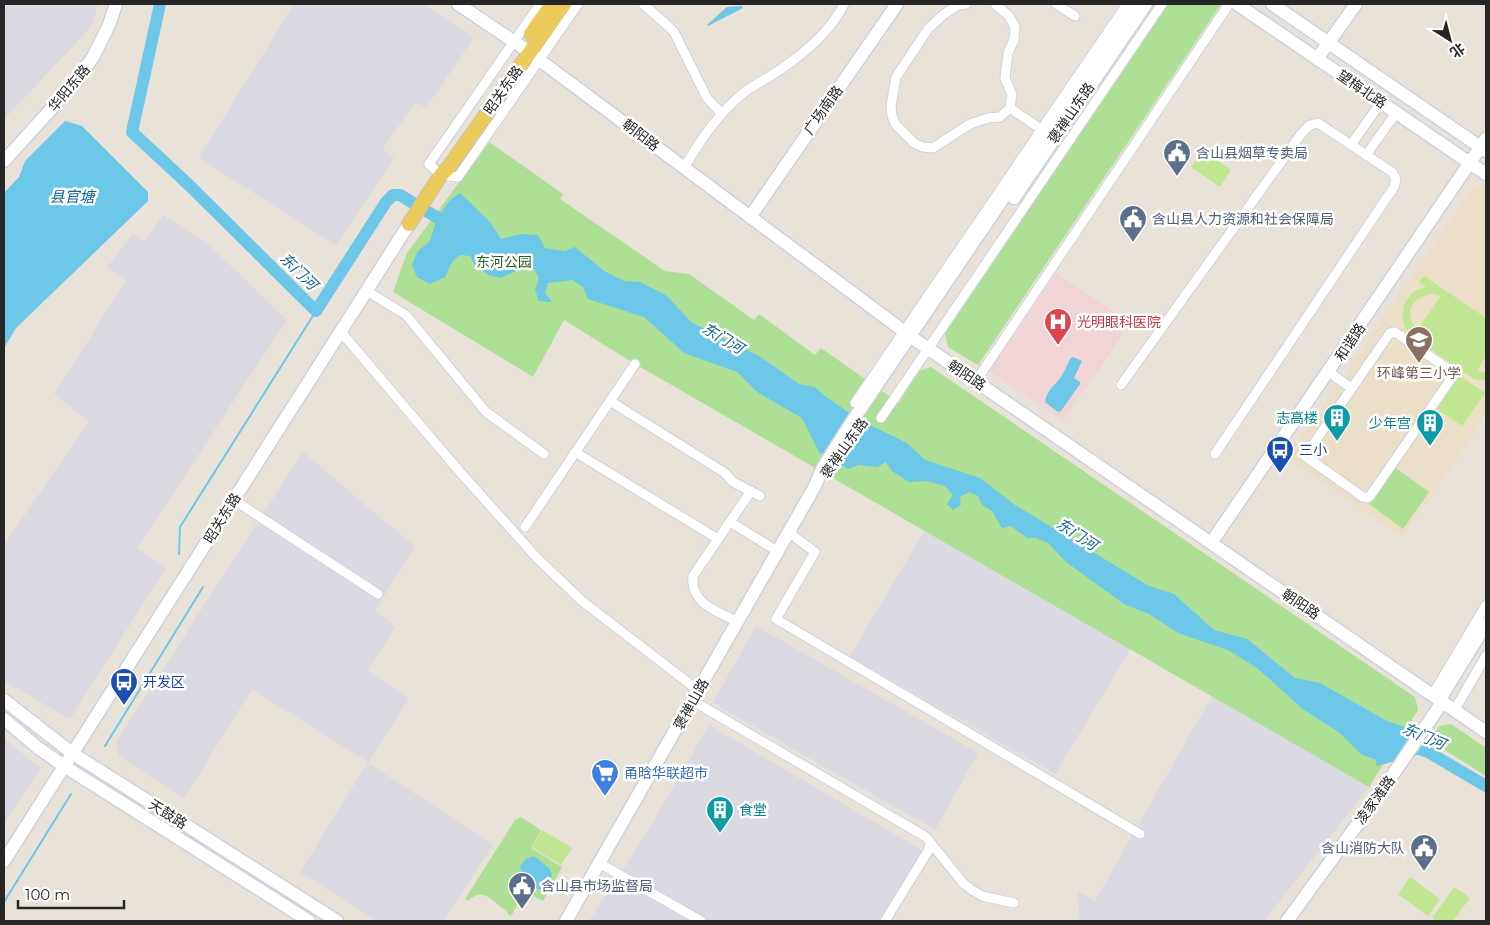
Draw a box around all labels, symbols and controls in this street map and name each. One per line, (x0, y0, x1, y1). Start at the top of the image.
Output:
north arrow (1425, 15, 1475, 65)
text: 北 (1447, 39, 1469, 62)
street label: 华阳东路 (44, 61, 94, 115)
street label: 昭关东路 (480, 62, 526, 118)
street label: 望梅北路 (1334, 66, 1390, 112)
street label: 褒禅山东路 (1044, 79, 1098, 147)
street label: 广场南路 (800, 82, 846, 138)
street label: 朝阳路 (619, 115, 663, 155)
public building icon: 含山县烟草专卖局 (1162, 138, 1192, 177)
place label: 含山县烟草专卖局 (1196, 144, 1308, 162)
water label: 县官塘 (49, 187, 97, 206)
public building icon: 含山县人力资源和社会保障局 (1118, 204, 1148, 243)
place label: 含山县人力资源和社会保障局 (1152, 210, 1334, 228)
water label: 东门河 (276, 249, 324, 296)
park label: 东河公园 (476, 253, 532, 271)
hospital icon: 光明眼科医院 (1043, 307, 1073, 346)
place label: 光明眼科医院 (1077, 313, 1161, 331)
water label: 东门河 (699, 318, 750, 359)
street label: 和谐路 (1331, 320, 1369, 364)
school or university icon: 环峰第三小学 (1404, 325, 1434, 364)
street label: 朝阳路 (945, 356, 989, 394)
place label: 环峰第三小学 (1377, 364, 1461, 382)
building icon: 志高楼 (1322, 403, 1352, 442)
building icon: 少年宫 (1415, 408, 1445, 447)
place label: 志高楼 (1276, 409, 1318, 427)
street label: 褒禅山东路 (817, 414, 871, 482)
place label: 少年宫 (1369, 414, 1411, 432)
bus stop icon: 三小 (1265, 435, 1295, 474)
place label: 三小 (1299, 441, 1327, 459)
street label: 昭关东路 (200, 489, 244, 547)
water label: 东门河 (1053, 514, 1104, 556)
street label: 朝阳路 (1279, 585, 1323, 623)
bus stop icon: 开发区 (109, 667, 139, 706)
place label: 开发区 (143, 673, 185, 691)
street label: 褒禅山路 (670, 675, 712, 733)
water label: 东门河 (1400, 718, 1451, 755)
supermarket icon: 甬晗华联超市 (590, 758, 620, 797)
place label: 甬晗华联超市 (624, 764, 708, 782)
street label: 凌家滩路 (1351, 772, 1399, 828)
street label: 天鼓路 (145, 795, 191, 833)
building icon: 食堂 (705, 795, 735, 834)
place label: 食堂 (739, 801, 767, 819)
public building icon: 含山消防大队 (1409, 833, 1439, 872)
place label: 含山消防大队 (1321, 839, 1405, 857)
public building icon: 含山县市场监督局 (507, 871, 537, 910)
place label: 含山县市场监督局 (541, 877, 653, 895)
scale bar (18, 878, 124, 910)
text: 100 m (25, 885, 70, 904)

